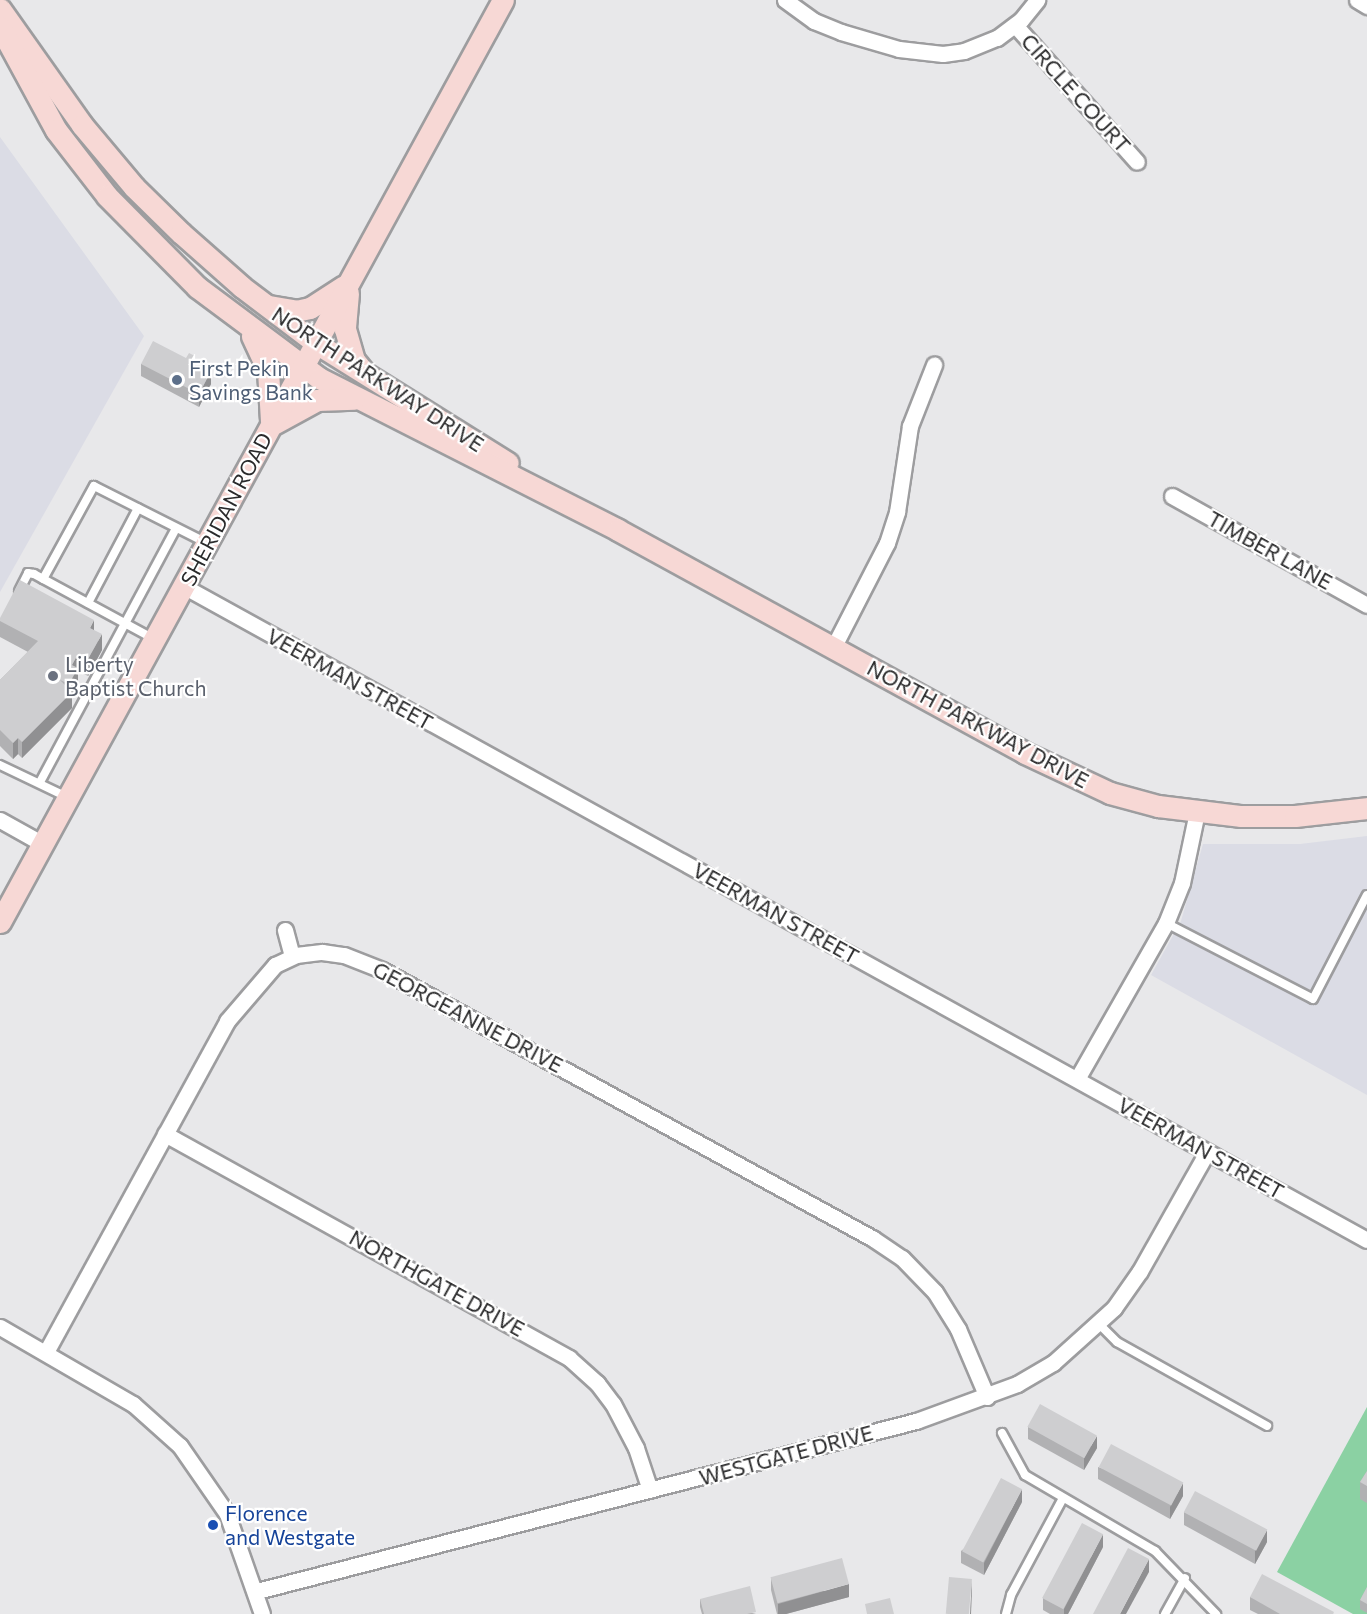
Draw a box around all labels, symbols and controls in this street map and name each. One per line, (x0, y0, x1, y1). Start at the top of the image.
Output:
street label: CIRCLE COURT (1016, 29, 1136, 157)
street label: NORTH PARKWAY DRIVE (268, 301, 488, 457)
place label: First Pekin Savings Bank (189, 355, 313, 405)
marker: First Pekin Savings Bank (170, 373, 184, 387)
street label: SHERIDAN ROAD (175, 428, 277, 590)
street label: TIMBER LANE (1203, 505, 1337, 595)
street label: VEERMAN STREET (263, 623, 437, 735)
place label: Liberty Baptist Church (65, 651, 207, 701)
street label: NORTH PARKWAY DRIVE (863, 655, 1093, 793)
marker: Liberty Baptist Church (46, 669, 60, 683)
street label: VEERMAN STREET (689, 857, 863, 969)
street label: GEORGEANNE DRIVE (369, 956, 567, 1078)
street label: VEERMAN STREET (1114, 1092, 1288, 1204)
street label: NORTHGATE DRIVE (345, 1224, 529, 1342)
street label: WESTGATE DRIVE (696, 1420, 876, 1490)
place label: Florence and Westgate (225, 1500, 355, 1550)
marker: Florence and Westgate (206, 1518, 220, 1532)

